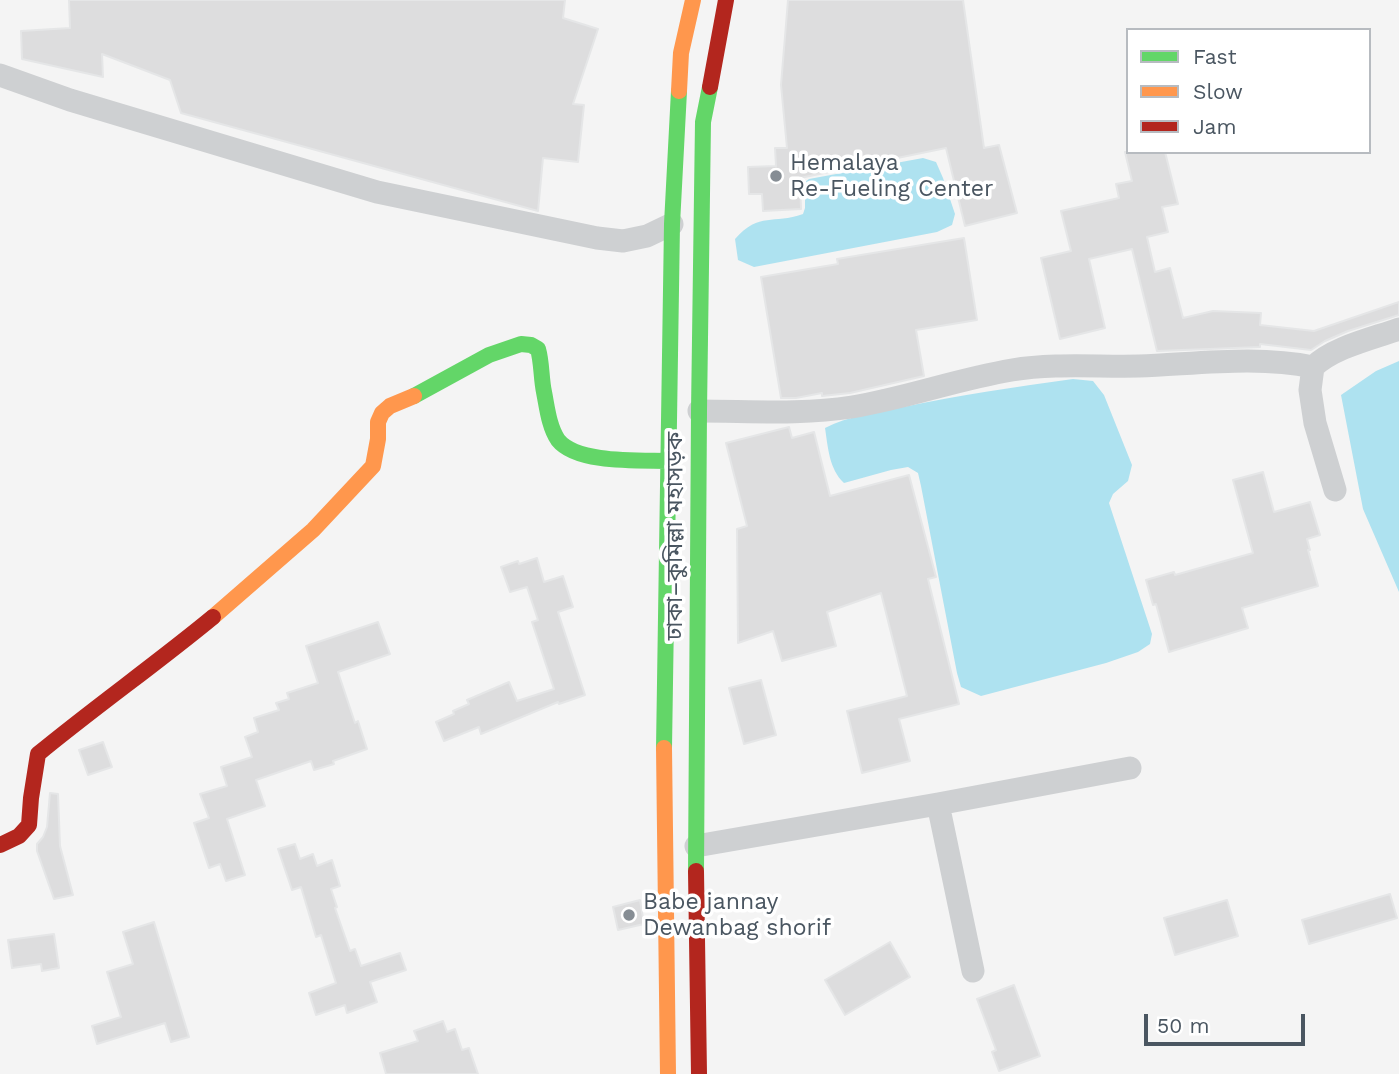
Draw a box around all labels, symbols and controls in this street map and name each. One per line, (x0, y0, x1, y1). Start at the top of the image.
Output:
legend (1126, 28, 1371, 154)
text: Fast (1193, 44, 1237, 69)
text: Slow (1193, 79, 1243, 104)
text: Jam (1193, 114, 1236, 139)
place label: Hemalaya Re-Fueling Center (790, 149, 993, 203)
marker: Hemalaya Re-Fueling Center (768, 168, 784, 184)
street label: ঢাকা–কুমিল্লা মহাসড়ক (661, 432, 689, 640)
place label: Babe jannay Dewanbag shorif (643, 888, 831, 942)
marker: Babe jannay Dewanbag shorif (621, 907, 637, 923)
scale bar (1147, 1000, 1308, 1044)
text: 50 m (1157, 1013, 1209, 1038)

